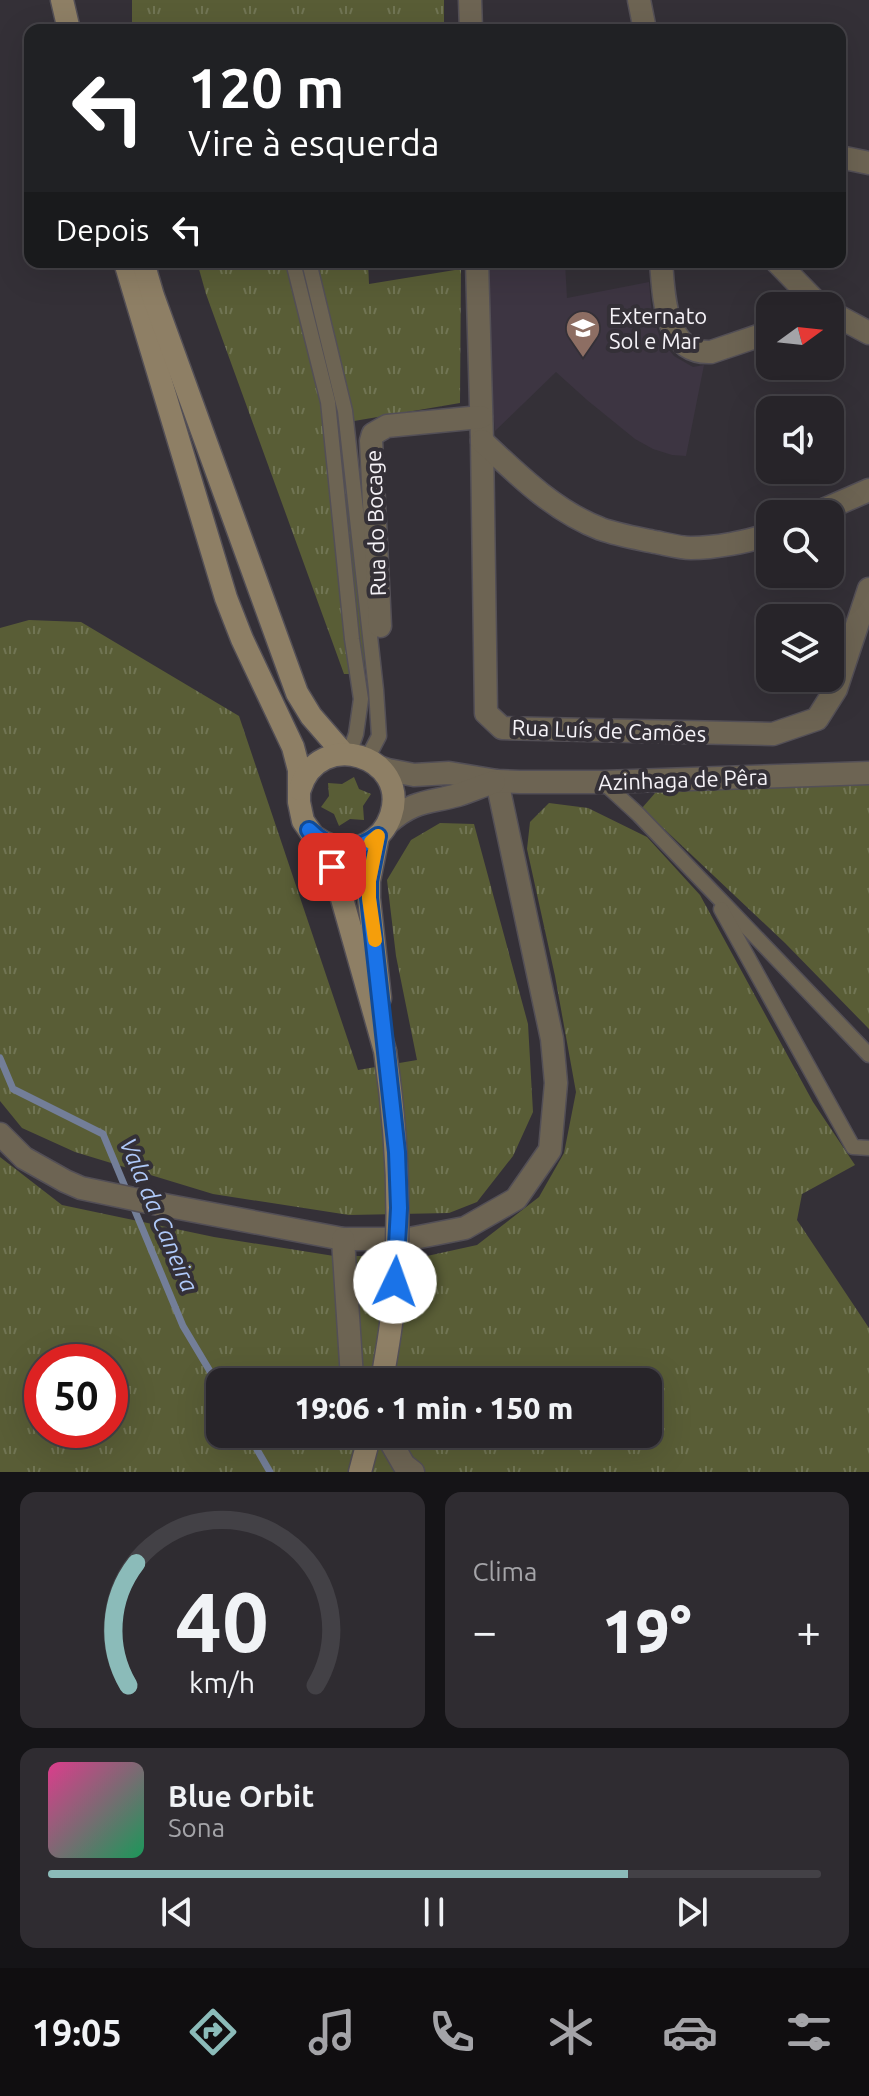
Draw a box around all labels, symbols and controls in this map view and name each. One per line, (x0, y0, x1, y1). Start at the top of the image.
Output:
icon: left (56, 56, 160, 160)
text: 120 m (188, 56, 344, 119)
text: Vire à esquerda (188, 122, 439, 163)
icon: left (165, 208, 209, 252)
text: Depois (56, 213, 149, 247)
north arrow (756, 292, 844, 380)
map controls (756, 292, 844, 692)
place label: Externato Sol e Mar (609, 303, 707, 353)
school or university icon: Externato Sol e Mar (564, 309, 602, 359)
button: sound (756, 396, 844, 484)
street label: Rua do Bocage (360, 449, 390, 597)
button: search (756, 500, 844, 588)
button: layers (756, 604, 844, 692)
street label: Rua Luís de Camões (511, 714, 707, 746)
street label: Azinhaga de Pêra (598, 764, 768, 794)
pin (298, 833, 366, 901)
icon: arrive (310, 845, 354, 889)
water label: Vala da Caneira (114, 1134, 204, 1296)
position arrow (353, 1240, 437, 1324)
speed limit sign: 50 (24, 1344, 128, 1448)
text: 19:06 · 1 min · 150 m (295, 1391, 573, 1425)
text: Clima (473, 1557, 537, 1586)
text: 40 (175, 1574, 269, 1668)
text: 19° (602, 1597, 691, 1664)
text: − (473, 1606, 497, 1655)
text: + (796, 1606, 821, 1655)
text: km/h (189, 1666, 255, 1698)
text: Blue Orbit (168, 1779, 314, 1813)
text: Sona (168, 1813, 225, 1842)
icon: previous (155, 1890, 199, 1934)
icon: pause (412, 1890, 456, 1934)
icon: next (670, 1890, 714, 1934)
icon: directions (185, 2004, 241, 2060)
icon: music (304, 2004, 360, 2060)
icon: phone (424, 2004, 480, 2060)
icon: climate (543, 2004, 599, 2060)
icon: car (662, 2004, 718, 2060)
icon: filters (781, 2004, 837, 2060)
text: 19:05 (32, 2012, 122, 2053)

